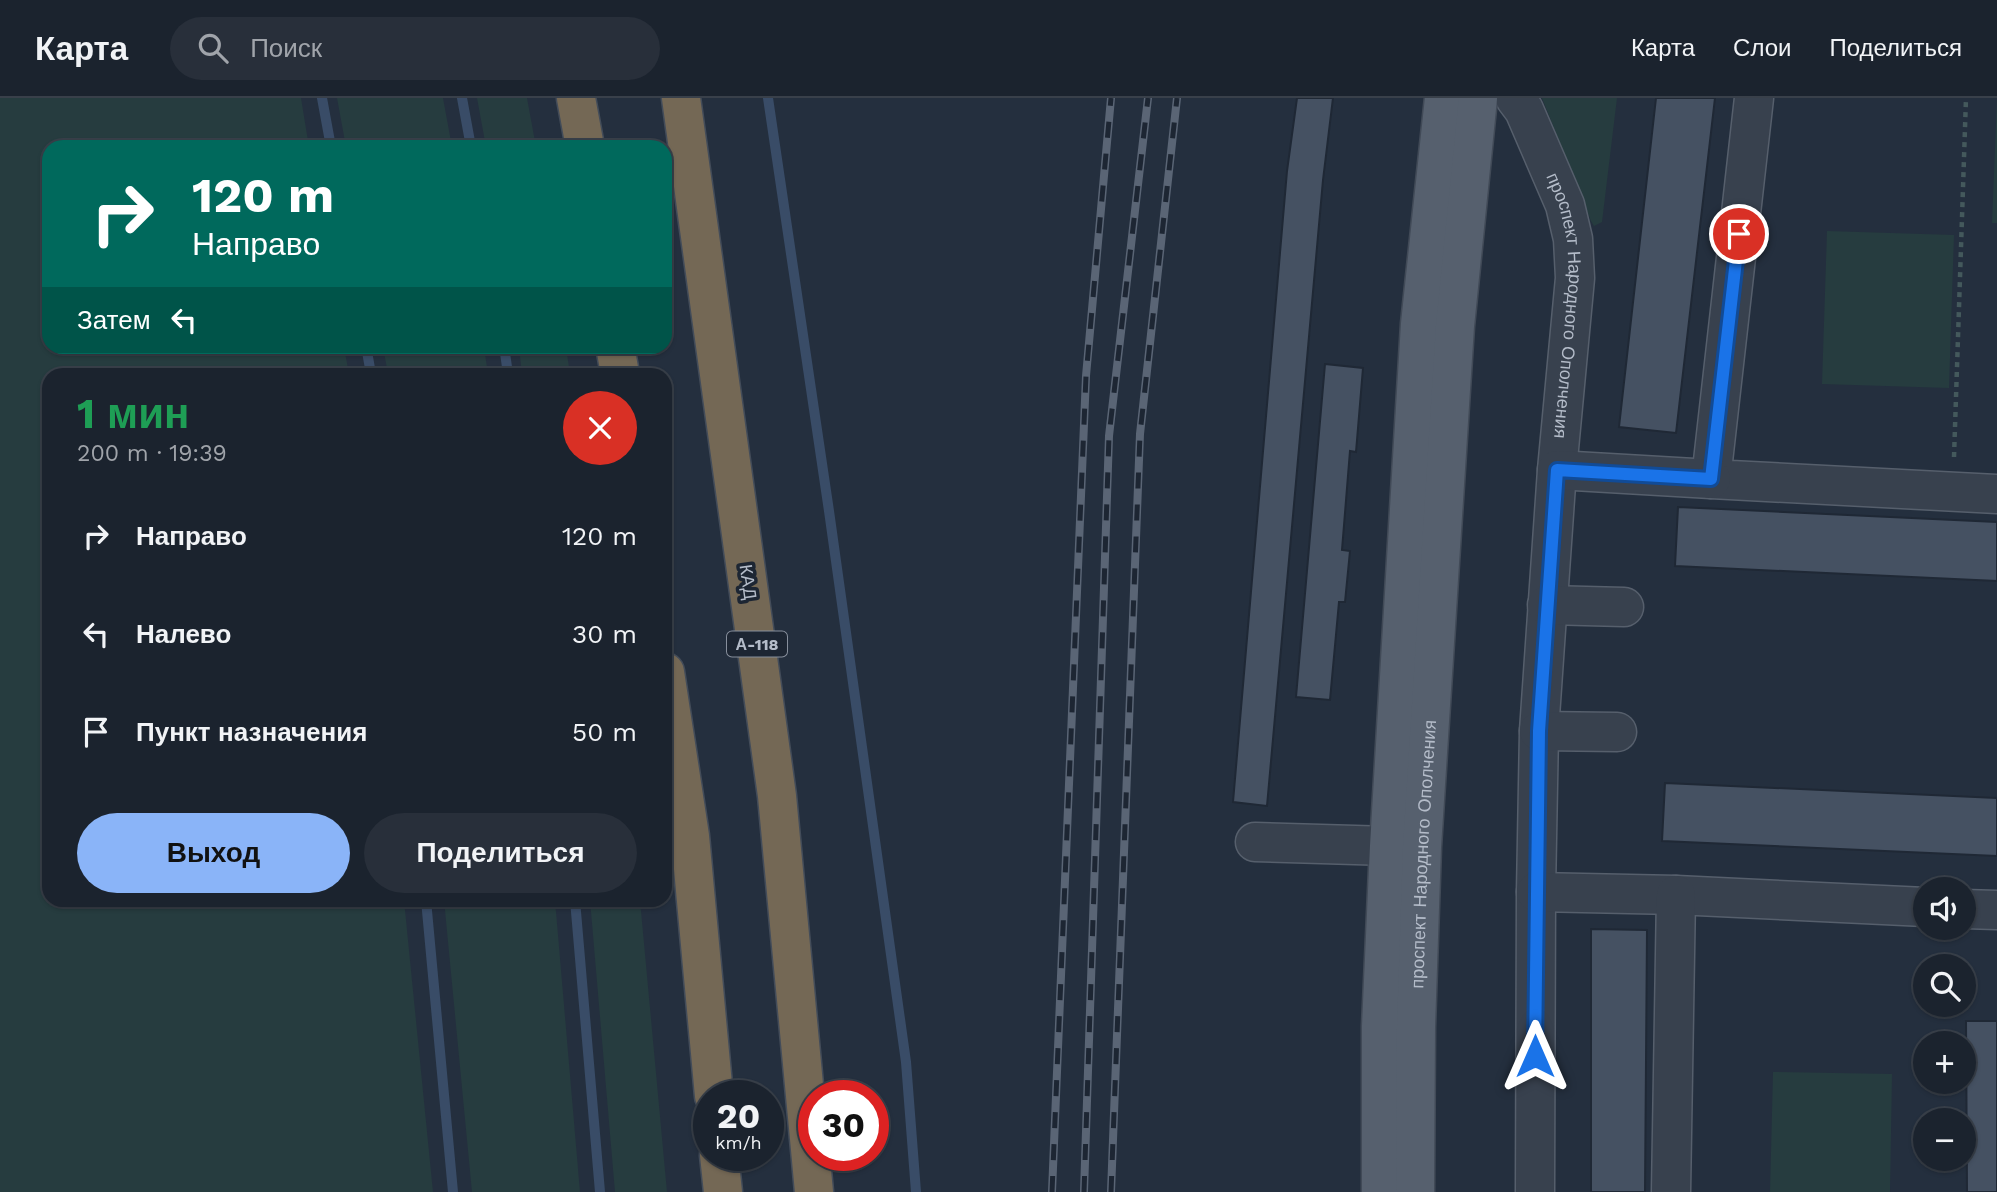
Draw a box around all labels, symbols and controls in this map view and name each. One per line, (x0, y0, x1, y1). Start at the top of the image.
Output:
search box (170, 17, 660, 80)
text: Карта (35, 29, 128, 68)
icon: search (194, 29, 232, 67)
text: Поиск (250, 33, 322, 63)
text: Карта (1631, 34, 1695, 62)
text: Слои (1733, 34, 1791, 62)
text: Поделиться (1829, 34, 1962, 62)
text: 120 m (192, 166, 334, 224)
icon: right (77, 168, 168, 259)
street label: проспект Народного Ополчения (1542, 169, 1586, 439)
pin (1709, 204, 1769, 264)
icon: arrive (1720, 215, 1758, 253)
text: Направо (192, 225, 320, 263)
icon: left (165, 301, 203, 339)
text: Затем (77, 305, 151, 335)
text: 1 мин (77, 389, 189, 438)
button: close (563, 391, 637, 465)
text: 200 m · 19:39 (77, 440, 227, 467)
icon: right (77, 517, 115, 555)
text: Направо (136, 521, 247, 551)
text: 120 m (562, 521, 637, 551)
street label: КАД (736, 563, 761, 601)
icon: left (77, 615, 115, 653)
text: Налево (136, 619, 231, 649)
text: 30 m (572, 619, 637, 649)
road number: А-118 (727, 632, 787, 656)
icon: arrive (77, 713, 115, 751)
text: Пункт назначения (136, 717, 367, 747)
text: 50 m (572, 717, 637, 747)
street label: проспект Народного Ополчения (1406, 719, 1440, 989)
button: Выход (77, 813, 350, 893)
button: Поделиться (364, 813, 637, 893)
map controls (1913, 877, 1976, 1171)
button: sound (1913, 877, 1976, 940)
button: search (1913, 954, 1976, 1017)
position arrow (1498, 1019, 1572, 1093)
button: + (1913, 1031, 1976, 1094)
speed limit sign: 30 (798, 1080, 889, 1171)
text: 20 (717, 1095, 760, 1137)
button: − (1913, 1108, 1976, 1171)
text: km/h (715, 1132, 762, 1153)

